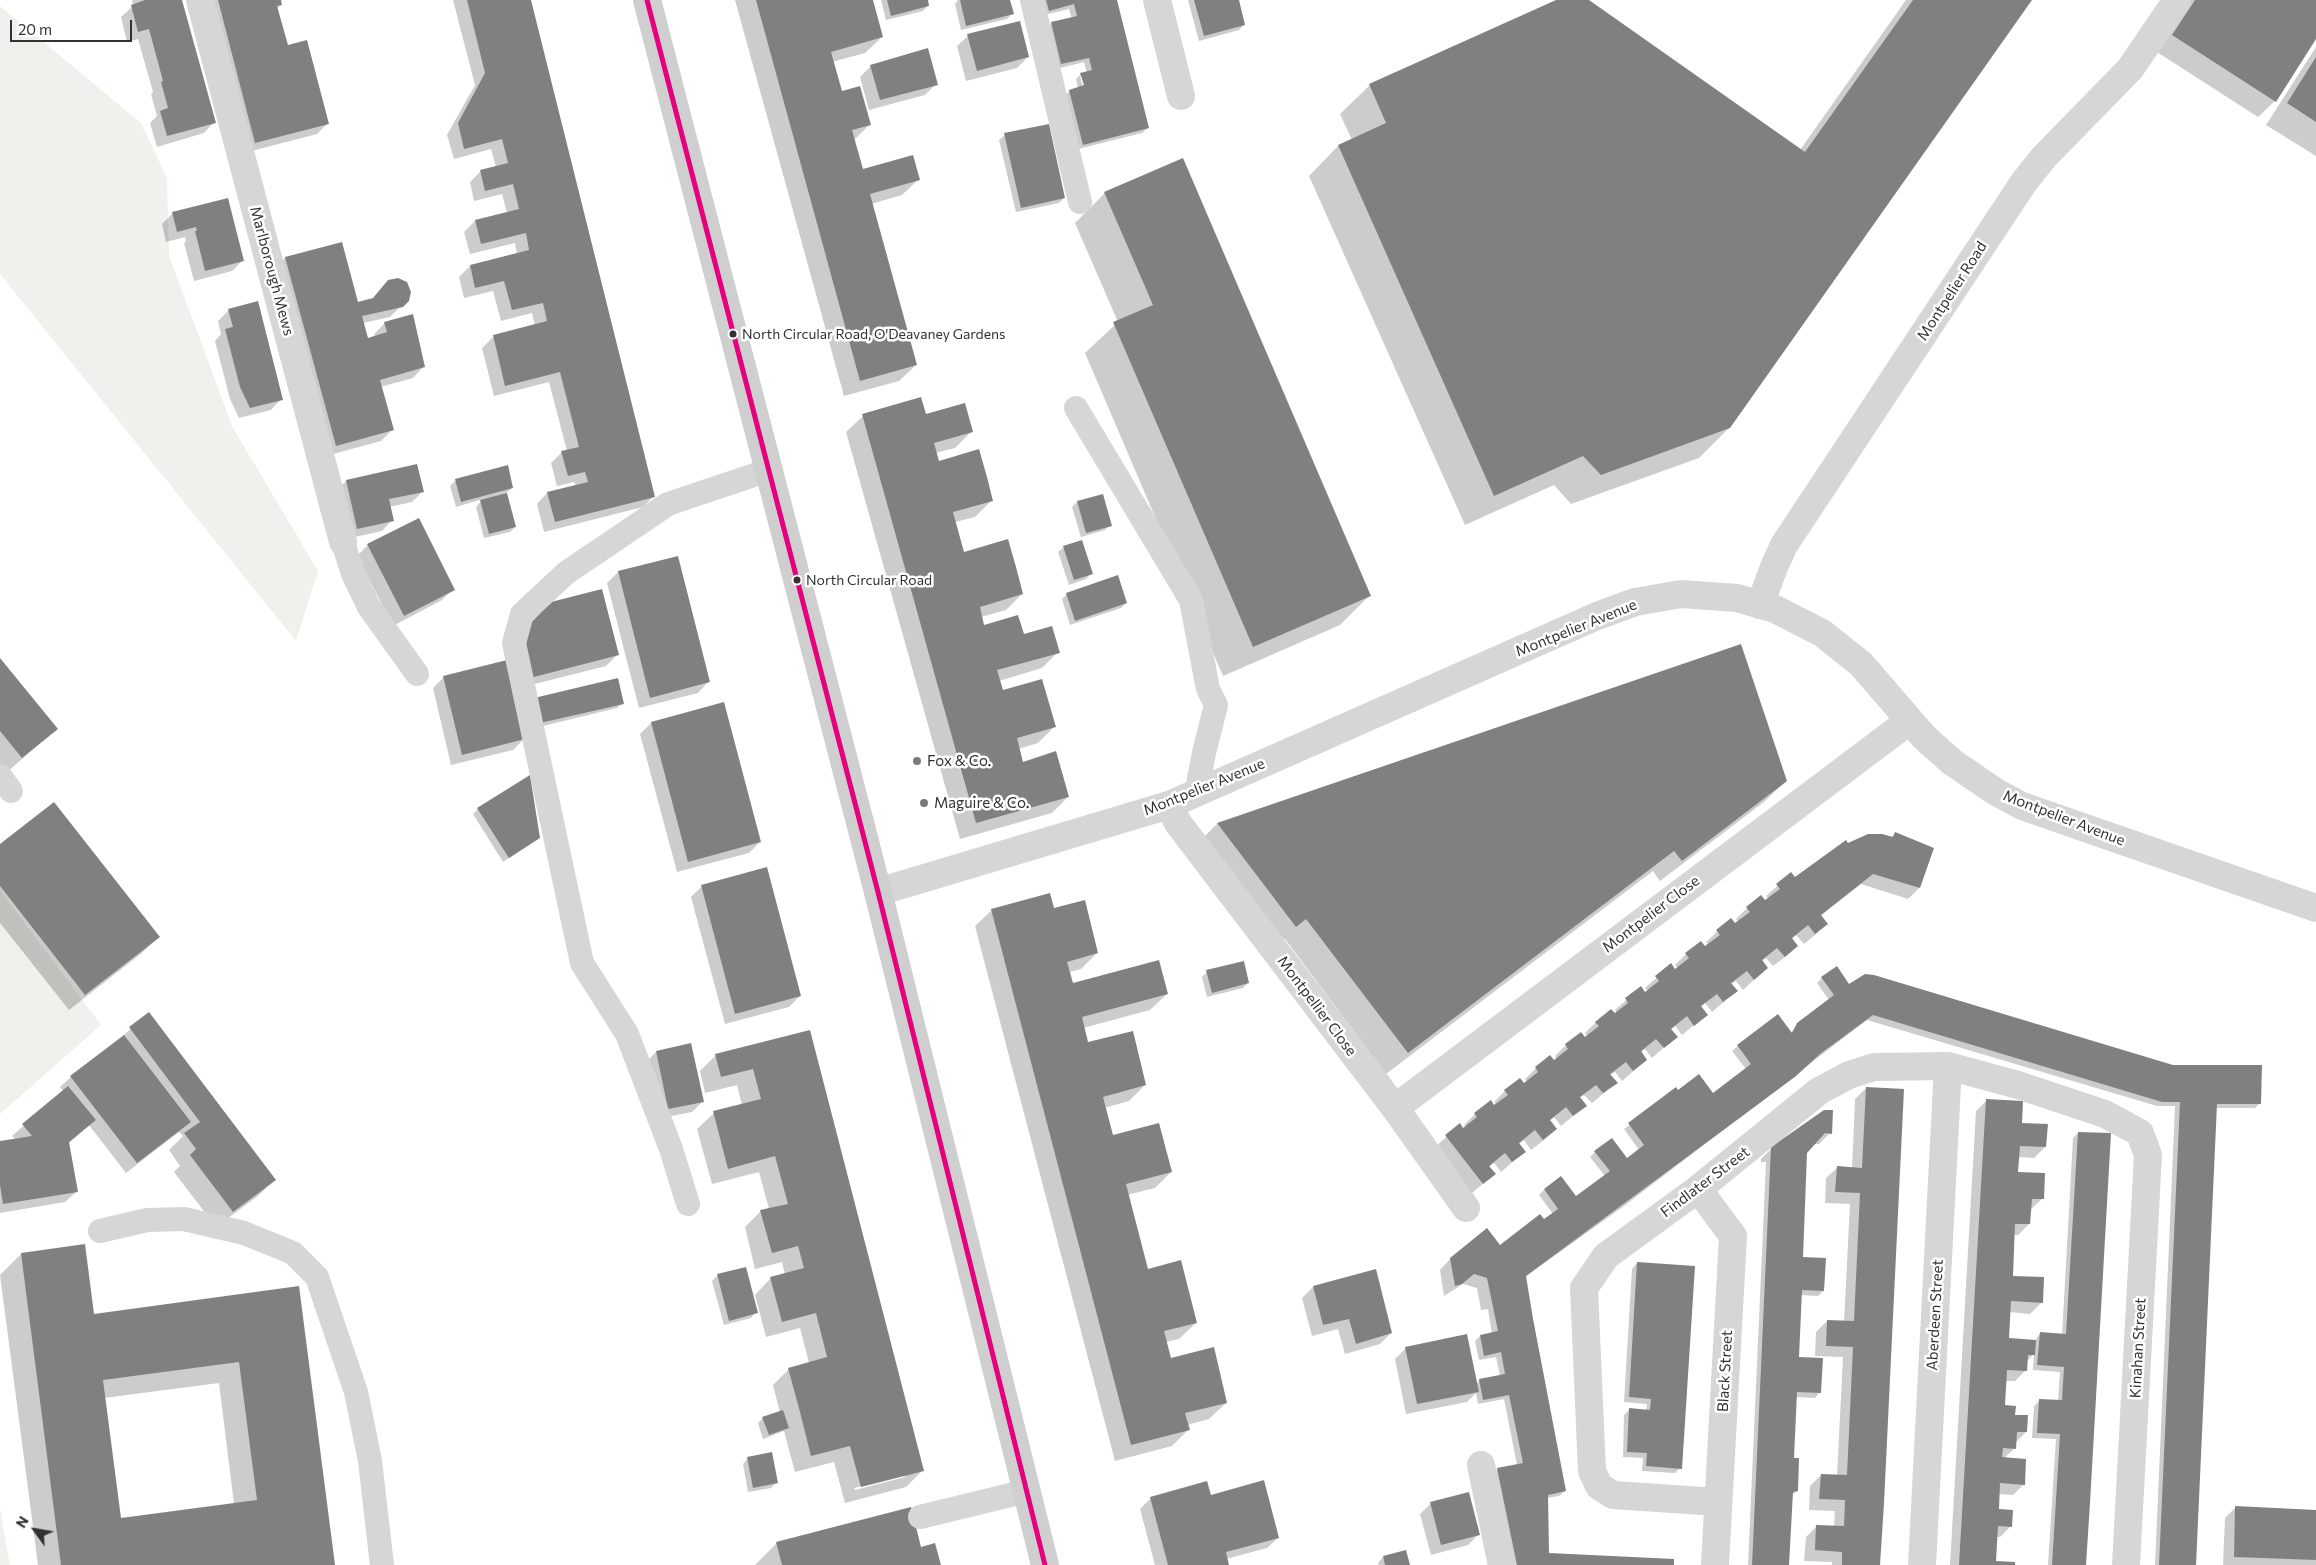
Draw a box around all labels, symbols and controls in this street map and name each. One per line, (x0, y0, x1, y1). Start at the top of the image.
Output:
scale bar (12, 10, 135, 42)
text: 20 m (18, 20, 52, 38)
street label: Marlborough Mews (246, 204, 298, 338)
street label: Montpelier Road (1913, 238, 1991, 344)
place label: North Circular Road, O'Deavaney Gardens (742, 326, 1005, 342)
marker: North Circular Road, O'Deavaney Gardens (728, 329, 738, 339)
place label: North Circular Road (806, 572, 932, 588)
marker: North Circular Road (792, 575, 802, 585)
street label: Montpelier Avenue (1513, 595, 1639, 661)
place label: Fox & Co. (927, 752, 991, 770)
street label: Montpelier Avenue (1141, 754, 1267, 820)
marker: Fox & Co. (911, 755, 923, 767)
street label: Montpelier Avenue (2000, 786, 2128, 850)
place label: Maguire & Co. (934, 794, 1029, 812)
marker: Maguire & Co. (918, 797, 930, 809)
street label: Montpelier Close (1599, 872, 1703, 956)
street label: Montpellier Close (1273, 952, 1361, 1060)
street label: Findlater Street (1657, 1143, 1753, 1221)
street label: Aberdeen Street (1923, 1259, 1947, 1371)
street label: Kinahan Street (2126, 1297, 2150, 1399)
street label: Black Street (1714, 1330, 1736, 1412)
north arrow (10, 1505, 60, 1555)
text: N (12, 1513, 32, 1531)

